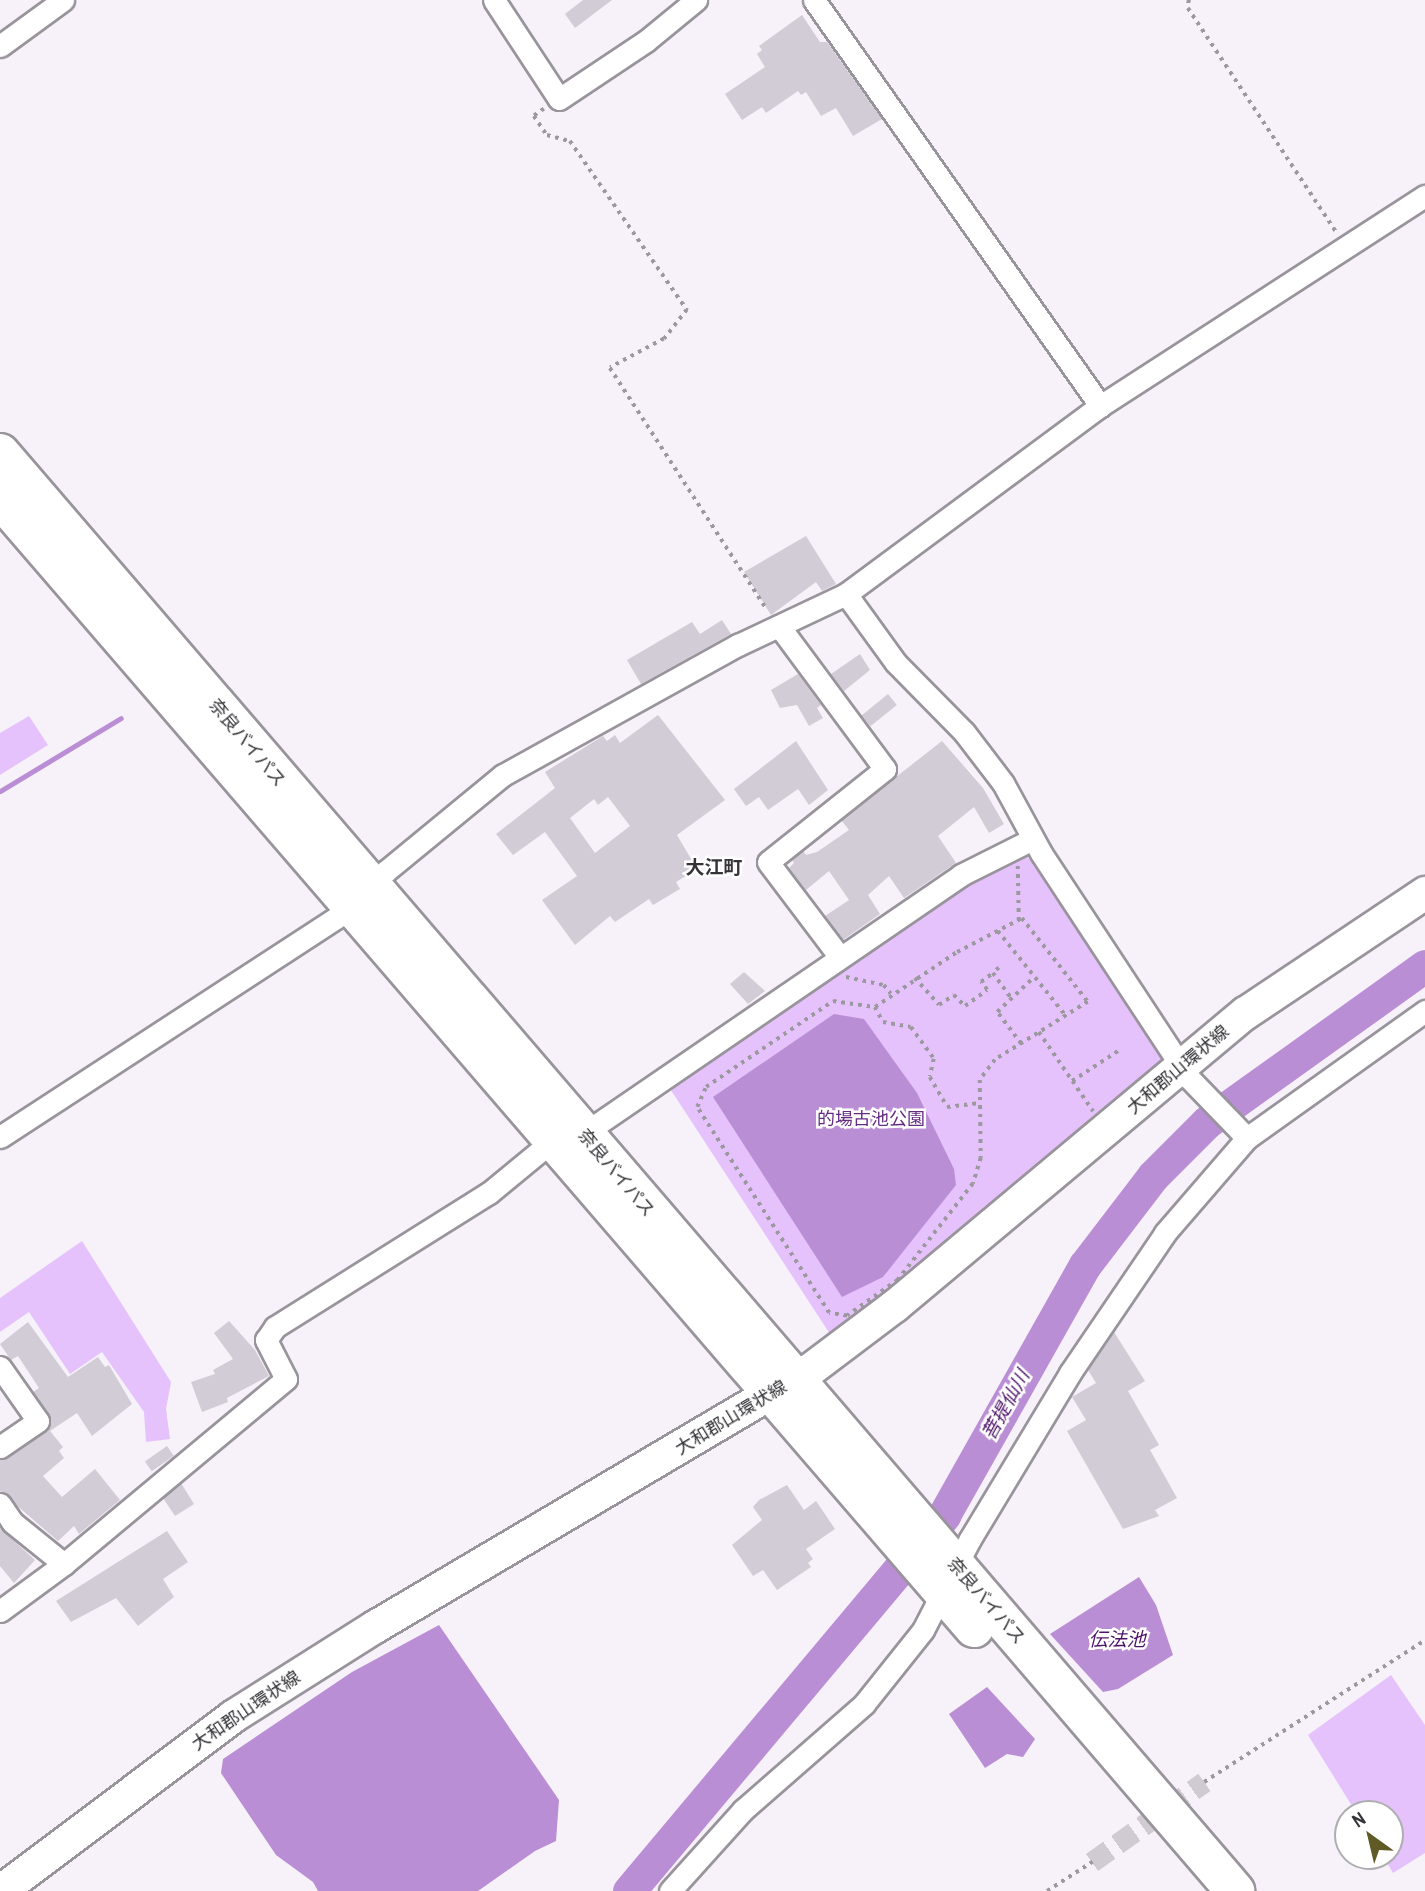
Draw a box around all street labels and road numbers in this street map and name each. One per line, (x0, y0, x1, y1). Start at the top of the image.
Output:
street label: 奈良バイパス (204, 695, 290, 791)
street label: 大和郡山環状線 (1123, 1021, 1233, 1119)
street label: 奈良バイパス (573, 1125, 659, 1221)
street label: 大和郡山環状線 (671, 1376, 791, 1460)
street label: 奈良バイパス (942, 1553, 1030, 1649)
street label: 大和郡山環状線 (188, 1667, 304, 1755)

